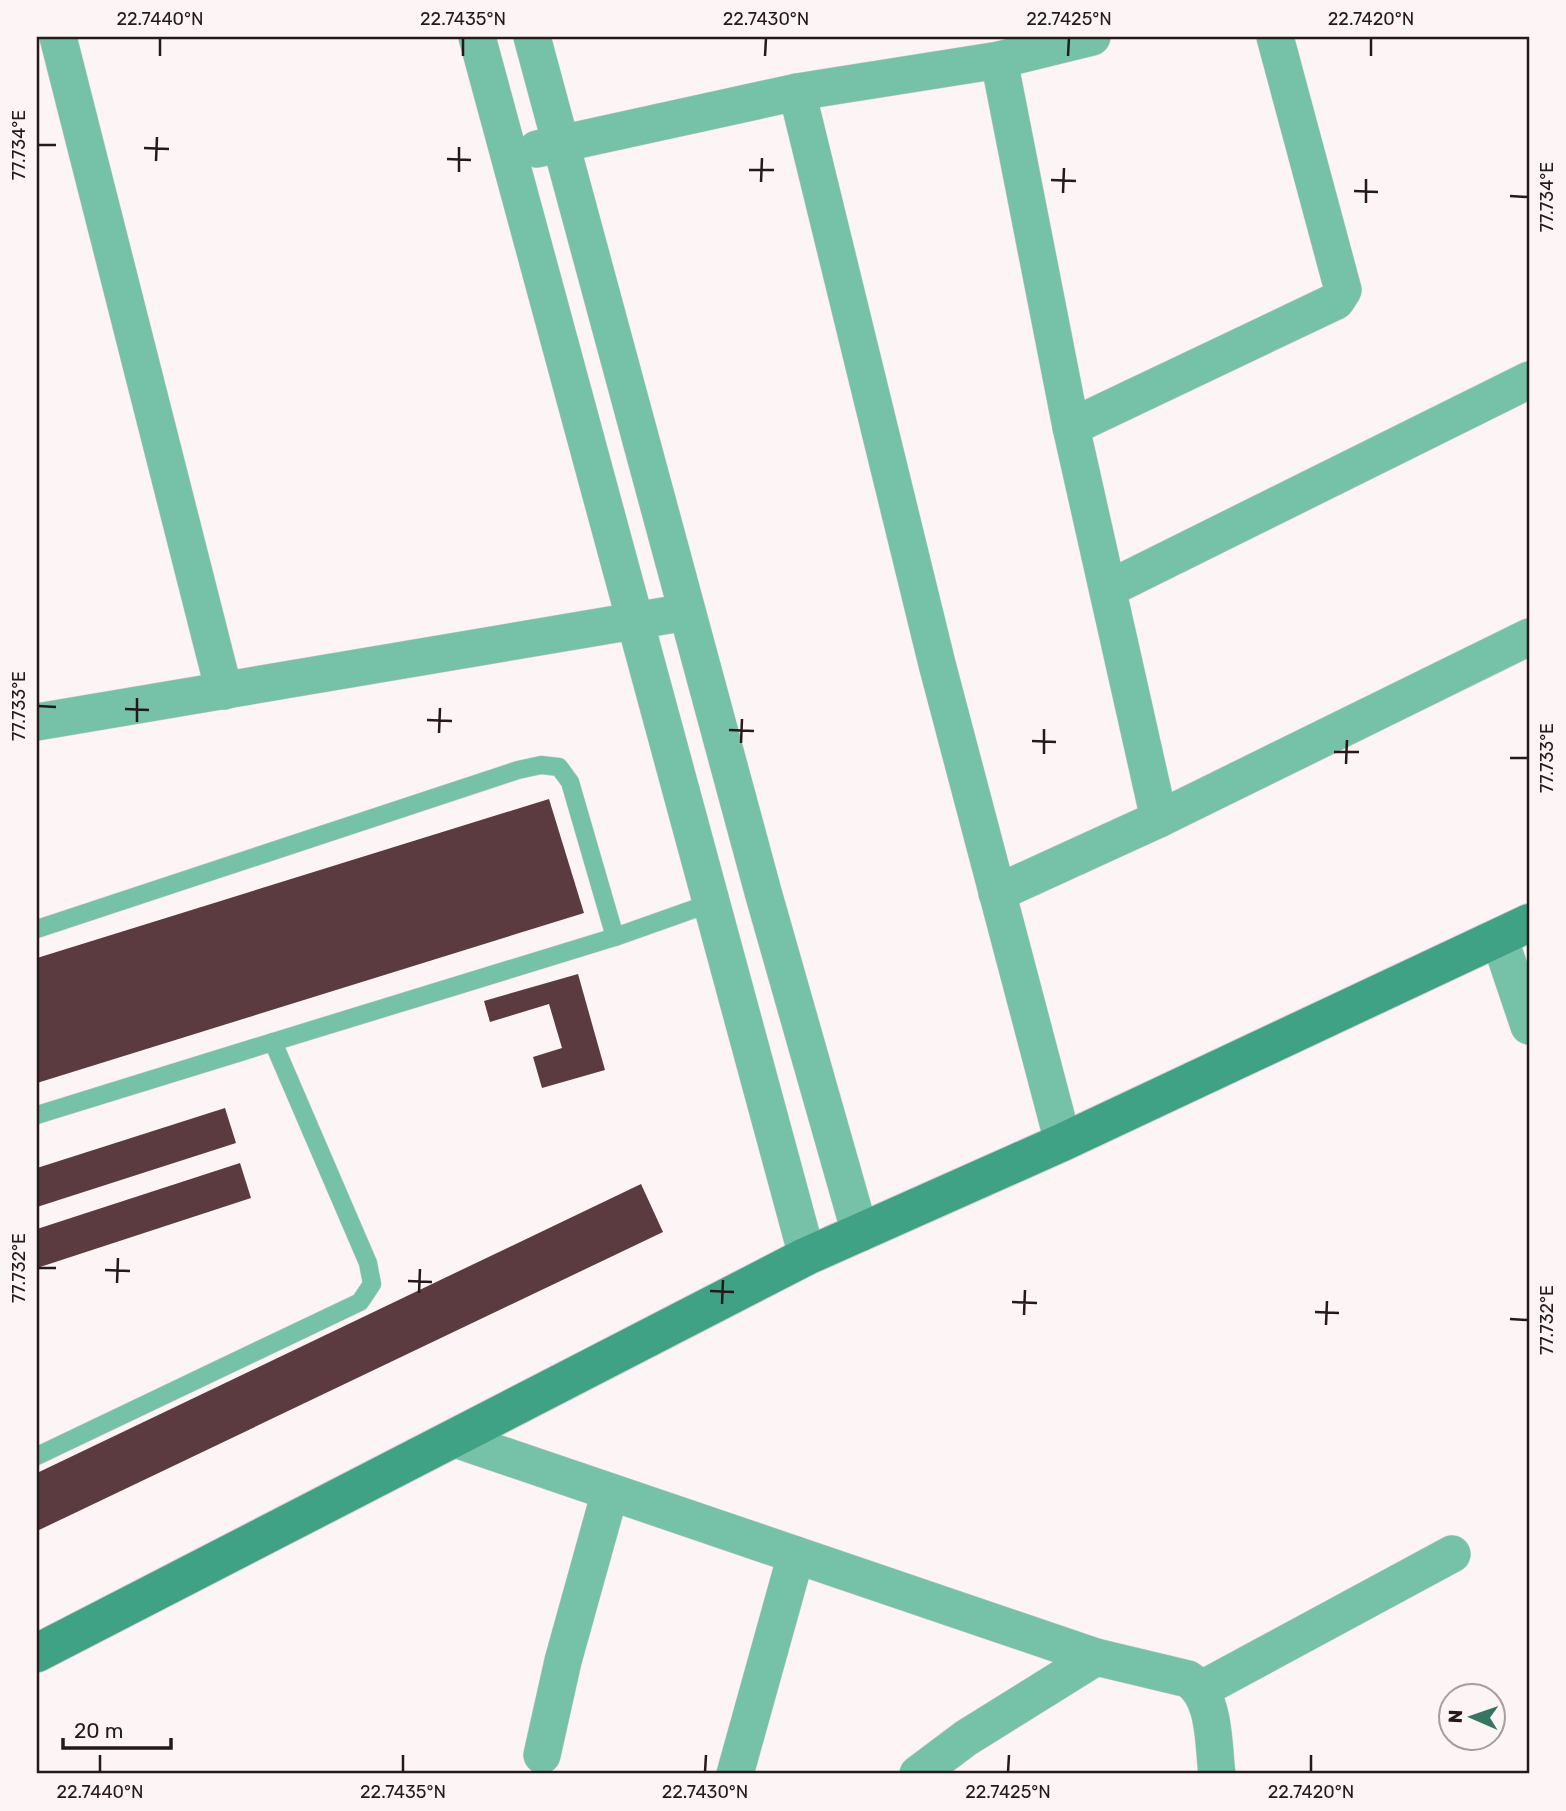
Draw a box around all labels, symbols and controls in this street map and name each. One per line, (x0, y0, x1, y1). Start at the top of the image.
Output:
text: 22.7440°N (116, 8, 204, 30)
text: 22.7435°N (420, 8, 506, 30)
text: 22.7430°N (723, 8, 809, 30)
text: 22.7425°N (1026, 8, 1112, 30)
text: 22.7420°N (1328, 8, 1414, 30)
text: 77.734°E (8, 110, 30, 180)
text: 77.734°E (1536, 162, 1558, 232)
text: 77.733°E (8, 671, 30, 741)
text: 77.733°E (1536, 723, 1558, 793)
text: 77.732°E (8, 1233, 30, 1303)
text: 77.732°E (1536, 1285, 1558, 1355)
north arrow (1436, 1682, 1506, 1752)
scale bar (63, 1706, 172, 1750)
text: N (1444, 1709, 1467, 1724)
text: 20 m (74, 1718, 123, 1743)
text: 22.7440°N (56, 1781, 144, 1803)
text: 22.7435°N (360, 1781, 446, 1803)
text: 22.7430°N (662, 1781, 748, 1803)
text: 22.7425°N (965, 1781, 1051, 1803)
text: 22.7420°N (1268, 1781, 1354, 1803)

